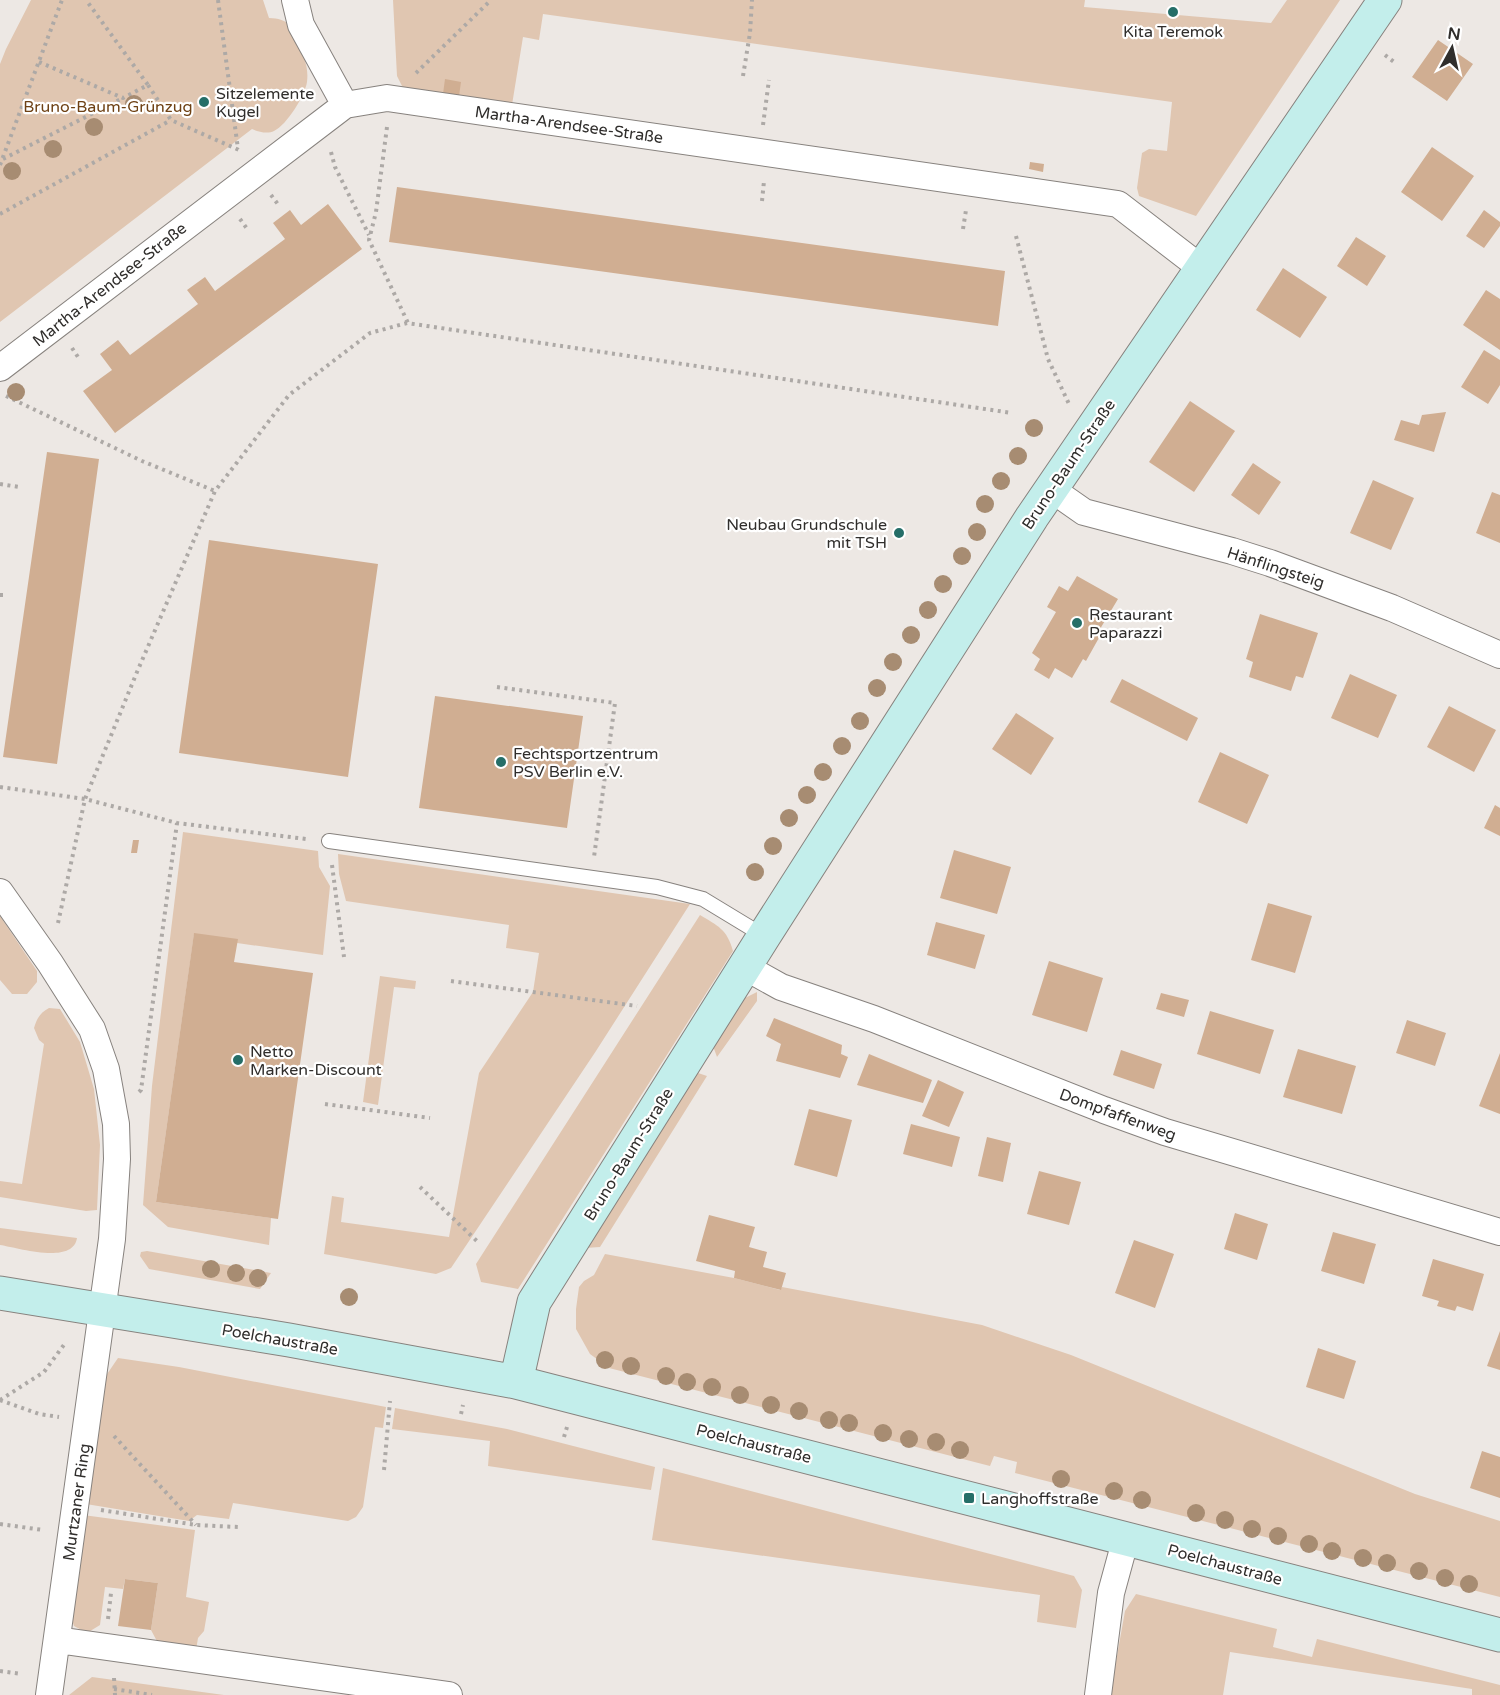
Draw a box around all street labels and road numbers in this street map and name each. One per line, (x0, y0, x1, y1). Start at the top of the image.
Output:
street label: Martha-Arendsee-Straße (473, 102, 664, 148)
street label: Martha-Arendsee-Straße (29, 218, 191, 351)
street label: Bruno-Baum-Straße (1018, 396, 1120, 534)
street label: Hänflingsteig (1224, 543, 1327, 593)
street label: Bruno-Baum-Straße (580, 1084, 678, 1225)
street label: Dompfaffenweg (1056, 1084, 1179, 1145)
street label: Poelchaustraße (220, 1320, 340, 1360)
street label: Poelchaustraße (694, 1420, 813, 1468)
street label: Murtzaner Ring (59, 1442, 95, 1562)
street label: Poelchaustraße (1165, 1540, 1284, 1590)

